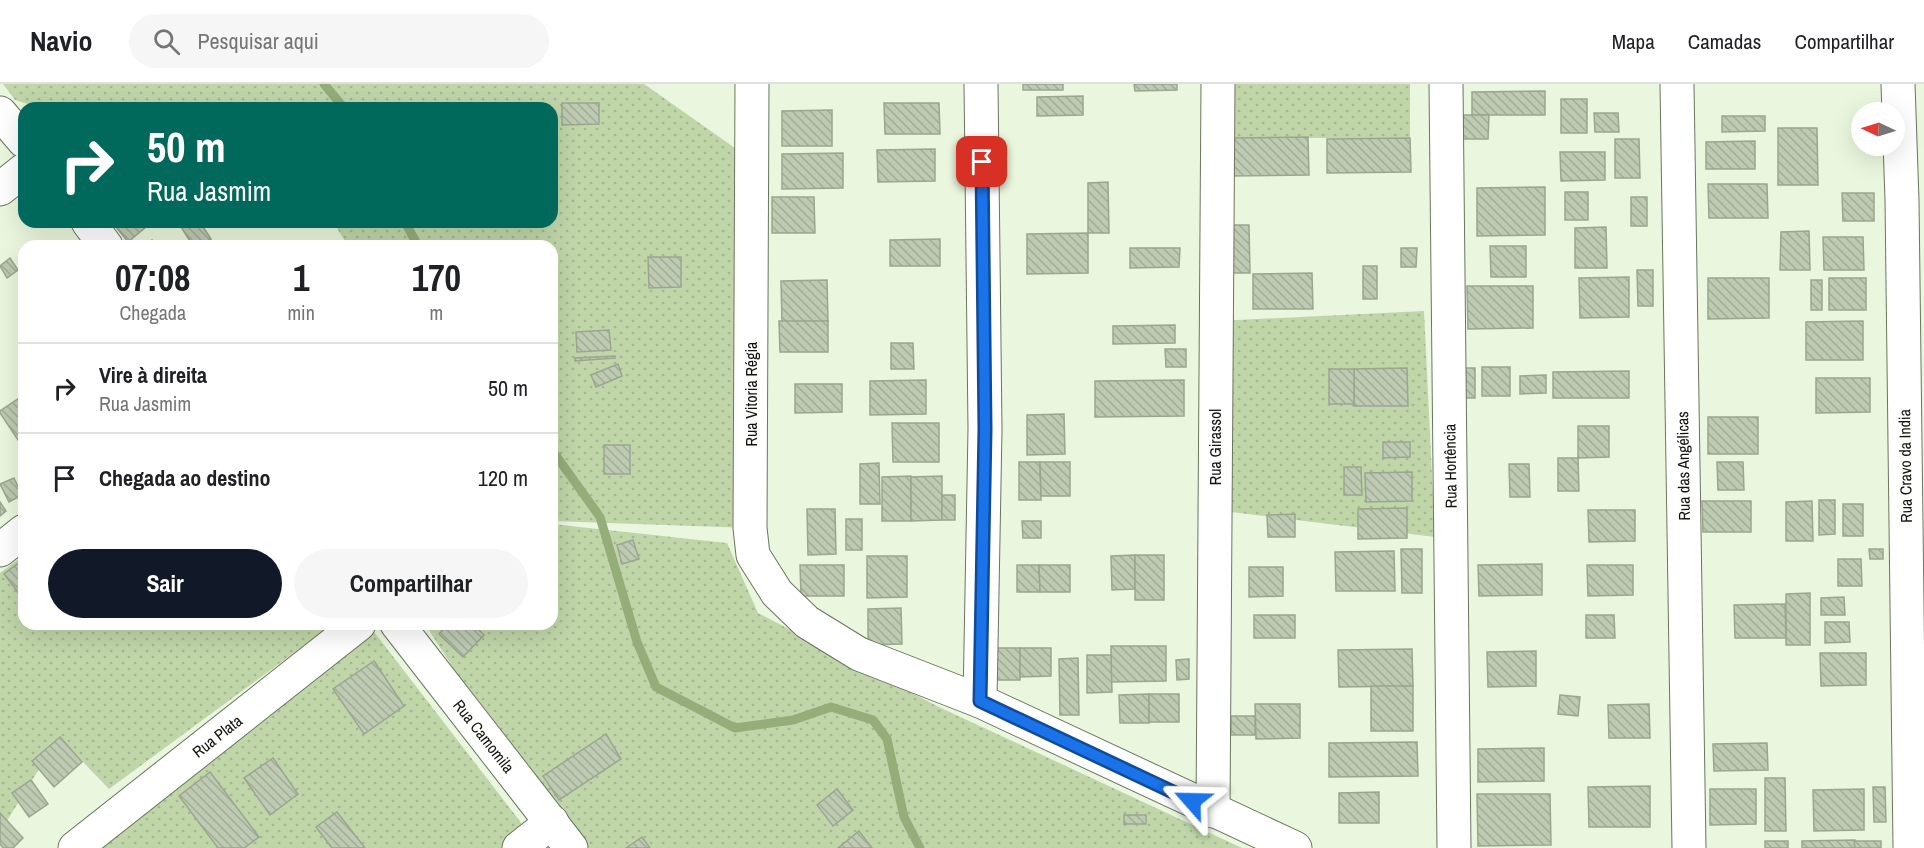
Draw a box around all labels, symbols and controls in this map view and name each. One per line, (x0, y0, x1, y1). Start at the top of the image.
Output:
search box (129, 14, 549, 68)
text: Navio (30, 22, 93, 60)
icon: search (150, 25, 183, 58)
text: Pesquisar aqui (198, 26, 319, 56)
text: Mapa (1612, 27, 1655, 56)
text: Camadas (1688, 27, 1761, 56)
text: Compartilhar (1794, 27, 1894, 56)
north arrow (1851, 102, 1905, 156)
map controls (1851, 102, 1905, 156)
text: 50 m (147, 119, 226, 175)
icon: right (48, 126, 126, 204)
pin (956, 136, 1007, 187)
icon: arrive (965, 145, 998, 178)
text: Rua Jasmim (147, 173, 271, 209)
text: 07:08 (115, 254, 190, 302)
text: 1 (293, 254, 309, 302)
text: 170 (412, 254, 461, 302)
text: Chegada (119, 299, 186, 326)
text: min (287, 299, 315, 326)
text: m (430, 299, 443, 326)
street label: Rua Vitoria Régia (740, 341, 762, 446)
text: Vire à direita (99, 360, 207, 390)
icon: right (48, 372, 81, 405)
text: 50 m (488, 373, 528, 403)
text: Rua Jasmim (99, 390, 191, 417)
street label: Rua Cravo da India (1893, 408, 1917, 523)
street label: Rua Girassol (1204, 409, 1226, 485)
street label: Rua das Angélicas (1671, 411, 1695, 521)
street label: Rua Hortência (1438, 423, 1462, 508)
icon: arrive (48, 462, 81, 495)
text: Chegada ao destino (99, 463, 270, 493)
text: 120 m (478, 463, 528, 493)
button: Sair (48, 549, 282, 618)
button: Compartilhar (294, 549, 528, 618)
street label: Rua Camomila (448, 695, 520, 778)
street label: Rua Plata (188, 709, 247, 762)
position arrow (1160, 769, 1224, 833)

